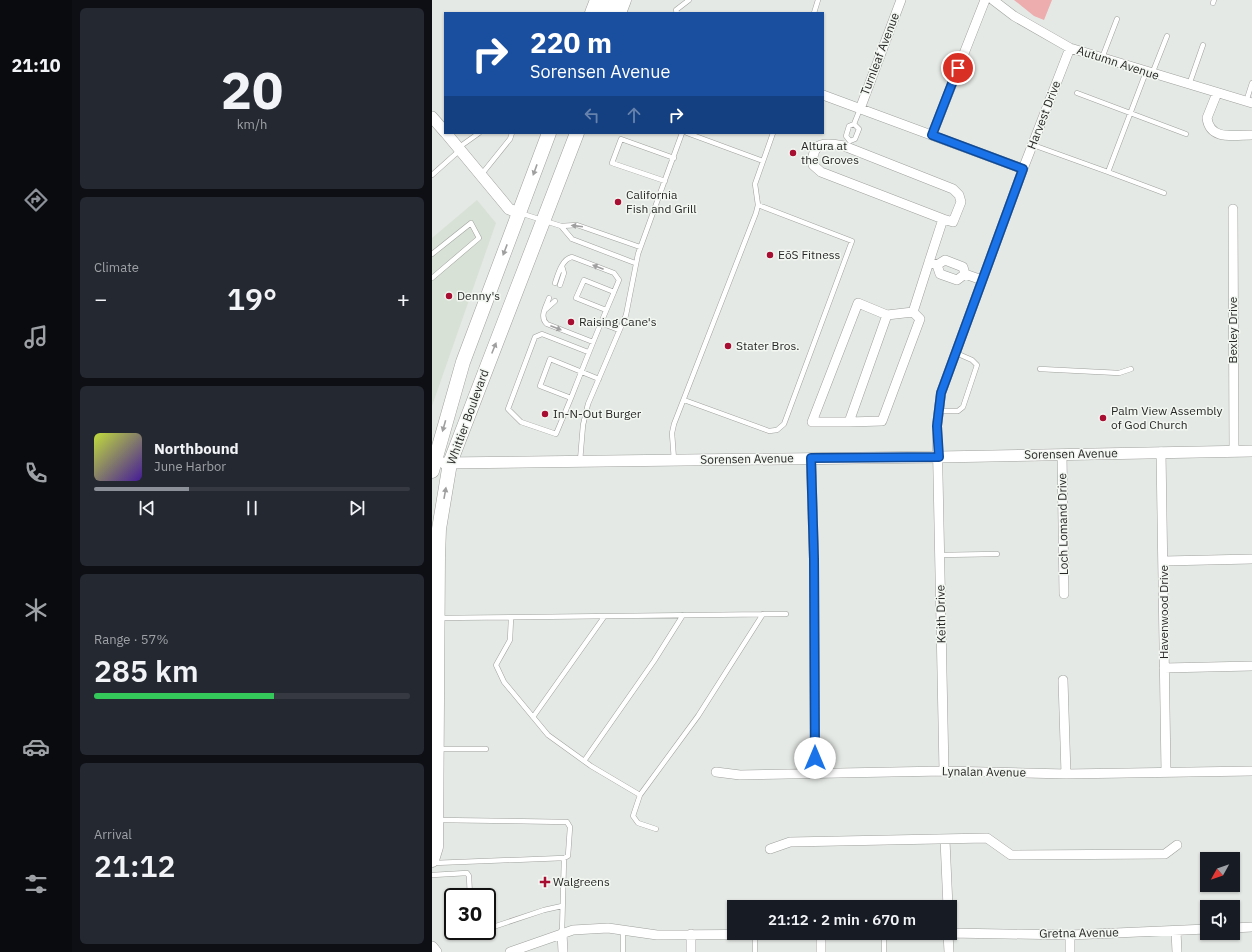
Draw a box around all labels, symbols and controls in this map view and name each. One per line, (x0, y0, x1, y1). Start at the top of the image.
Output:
street label: Turnleaf Avenue (857, 10, 902, 97)
text: 220 m (530, 24, 612, 61)
icon: right (464, 28, 516, 80)
street label: Autumn Avenue (1075, 42, 1162, 83)
pin (941, 51, 975, 85)
text: 21:10 (11, 54, 61, 77)
text: 20 (221, 56, 283, 123)
icon: arrive (947, 57, 969, 79)
text: Sorensen Avenue (530, 60, 670, 83)
street label: Harvest Drive (1024, 78, 1064, 151)
icon: left (581, 104, 603, 126)
icon: ahead (623, 104, 645, 126)
icon: right (665, 104, 687, 126)
text: km/h (237, 116, 267, 133)
place label: Altura at the Groves (801, 138, 859, 167)
marker: Altura at the Groves (788, 148, 798, 158)
one-way arrow (532, 164, 538, 176)
icon: directions (22, 186, 50, 214)
place label: California Fish and Grill (626, 187, 696, 216)
marker: California Fish and Grill (613, 197, 623, 207)
one-way arrow (571, 223, 583, 229)
one-way arrow (502, 244, 508, 256)
place label: EōS Fitness (778, 247, 840, 262)
marker: EōS Fitness (765, 250, 775, 260)
text: Climate (94, 259, 139, 276)
one-way arrow (591, 263, 603, 269)
text: 19° (227, 279, 277, 318)
text: − (94, 284, 107, 313)
text: + (397, 284, 410, 313)
place label: Denny's (457, 288, 500, 303)
marker: Denny's (444, 291, 454, 301)
street label: Bexley Drive (1225, 296, 1240, 363)
place label: Raising Cane's (579, 314, 657, 329)
marker: Raising Cane's (566, 317, 576, 327)
icon: music (22, 323, 50, 351)
one-way arrow (551, 325, 563, 331)
place label: Stater Bros. (736, 338, 800, 353)
marker: Stater Bros. (723, 341, 733, 351)
one-way arrow (491, 342, 497, 353)
street label: Whittier Boulevard (443, 367, 492, 467)
place label: Palm View Assembly of God Church (1111, 403, 1222, 432)
place label: In-N-Out Burger (553, 406, 642, 421)
marker: In-N-Out Burger (540, 409, 550, 419)
marker: Palm View Assembly of God Church (1098, 413, 1108, 423)
one-way arrow (441, 420, 447, 432)
text: Northbound (154, 439, 239, 458)
street label: Sorensen Avenue (1024, 445, 1118, 462)
street label: Sorensen Avenue (700, 450, 794, 467)
text: June Harbor (154, 458, 226, 475)
icon: phone (22, 459, 50, 487)
street label: Loch Lomand Drive (1054, 472, 1071, 575)
one-way arrow (442, 487, 448, 499)
icon: previous (136, 497, 158, 519)
icon: pause (241, 497, 263, 519)
icon: next (346, 497, 368, 519)
street label: Havenwood Drive (1156, 565, 1171, 659)
street label: Keith Drive (932, 584, 949, 643)
icon: climate (22, 596, 50, 624)
text: Range · 57% (94, 631, 168, 648)
text: 285 km (94, 651, 199, 690)
icon: car (22, 733, 50, 761)
position arrow (794, 737, 836, 779)
street label: Lynalan Avenue (942, 763, 1027, 780)
text: Arrival (94, 826, 132, 843)
text: 21:12 (94, 846, 176, 885)
north arrow (1200, 852, 1240, 892)
map controls (1200, 852, 1240, 940)
icon: filters (22, 870, 50, 898)
place label: Walgreens (553, 874, 610, 889)
marker: Walgreens (540, 877, 550, 887)
speed limit sign: 30 (444, 888, 496, 940)
button: sound (1200, 900, 1240, 940)
text: 21:12 · 2 min · 670 m (768, 910, 916, 929)
street label: Gretna Avenue (1039, 924, 1119, 941)

